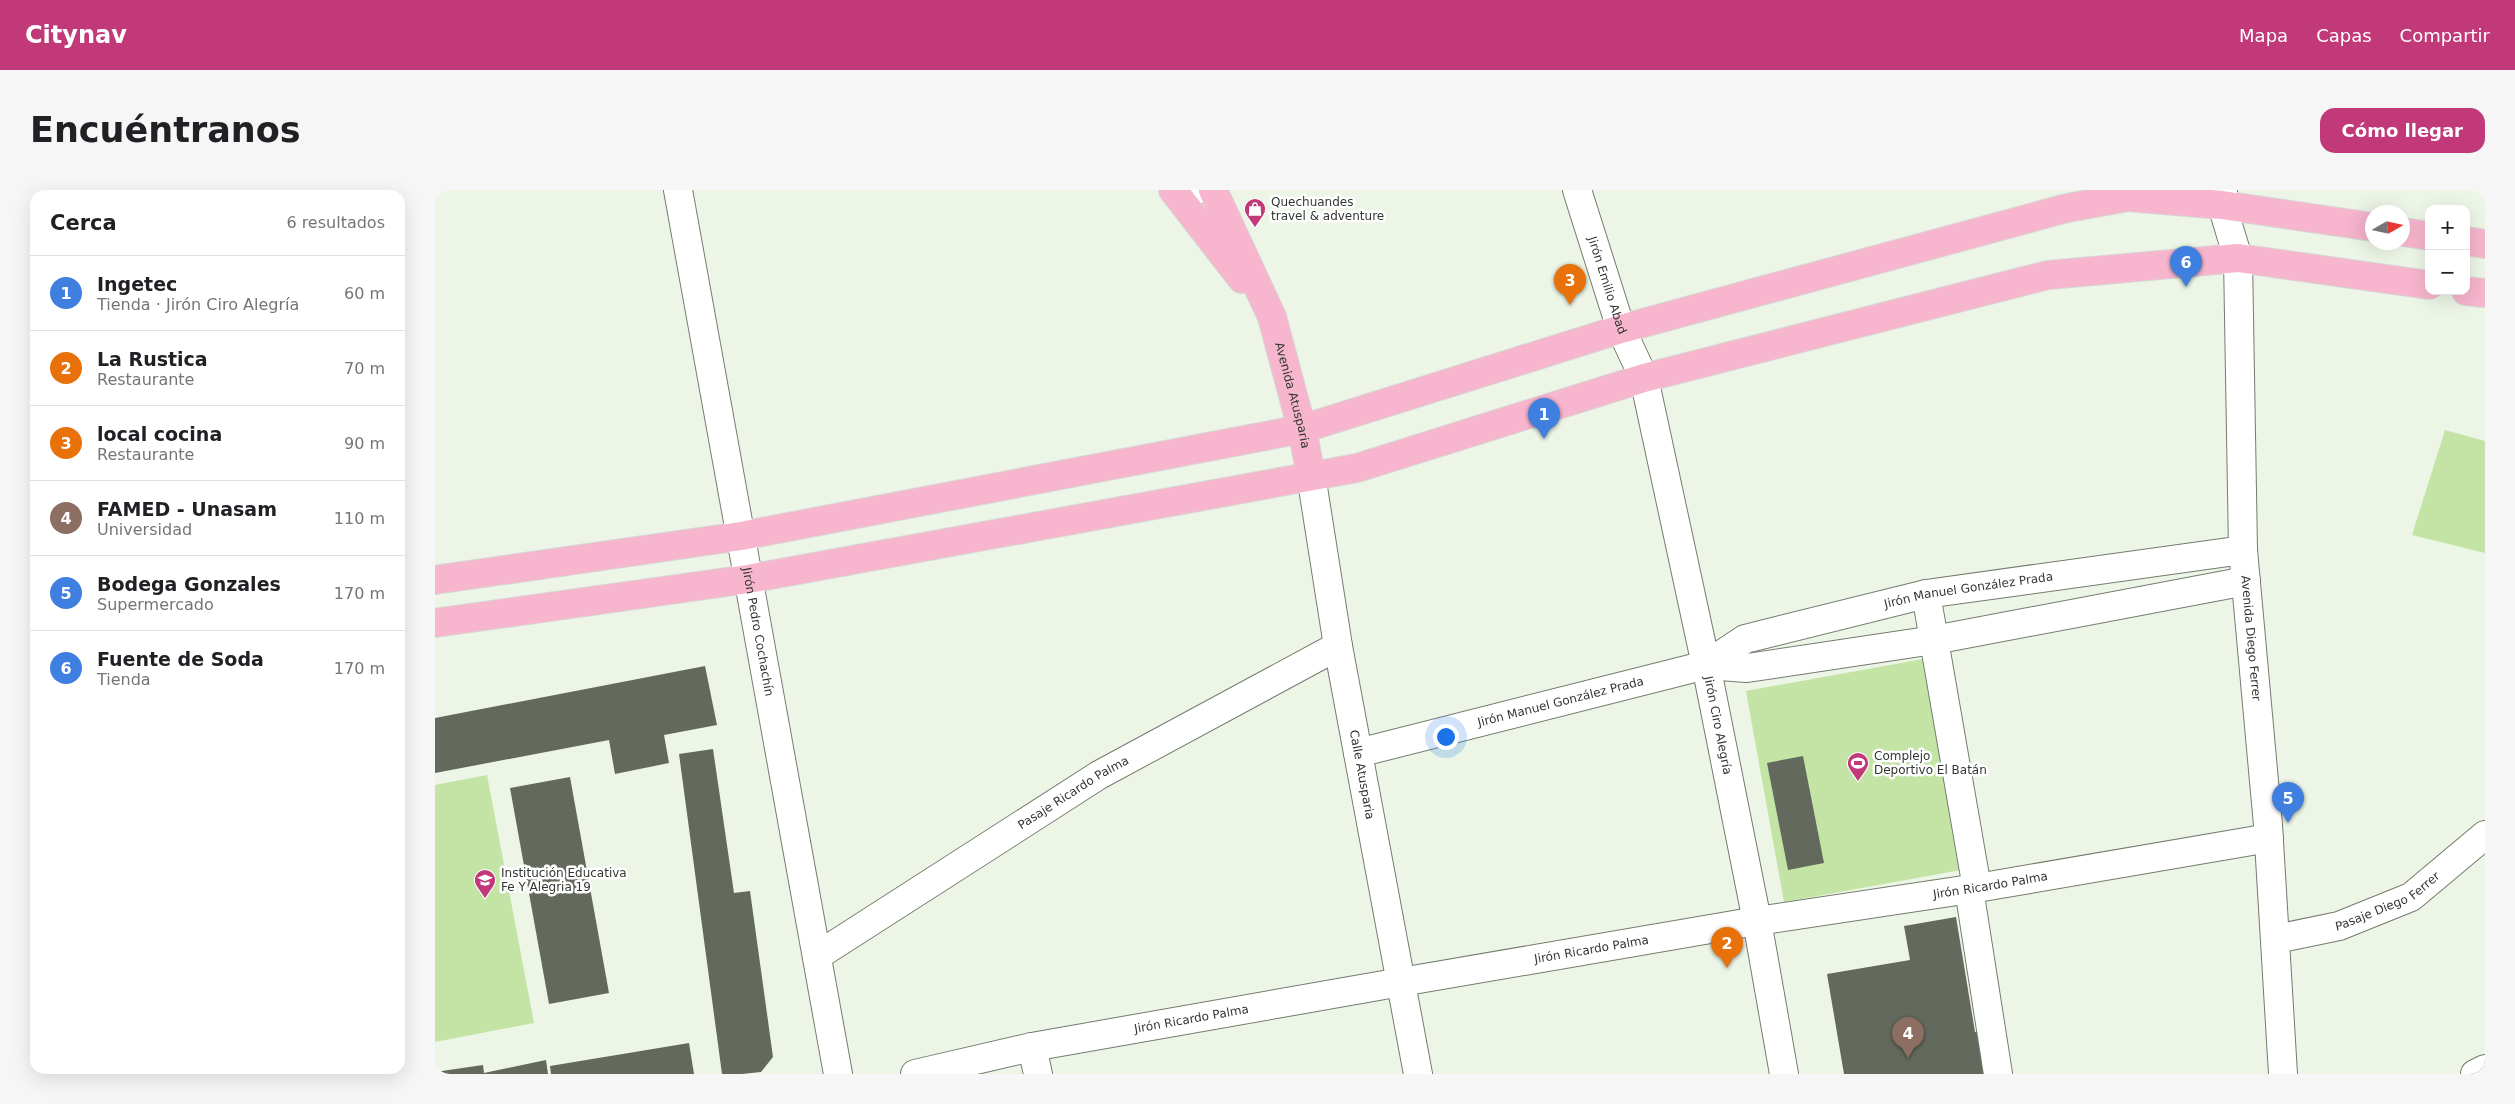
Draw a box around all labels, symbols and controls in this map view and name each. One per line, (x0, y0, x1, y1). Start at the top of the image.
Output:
text: Citynav (25, 21, 127, 49)
text: Mapa (2239, 25, 2288, 46)
text: Capas (2316, 25, 2372, 46)
text: Compartir (2400, 25, 2490, 46)
button: Cómo llegar (2320, 108, 2485, 153)
text: Encuéntranos (30, 110, 301, 150)
place label: Quechuandes travel & adventure (1271, 195, 1384, 223)
shop icon: Quechuandes travel & adventure (1243, 197, 1267, 228)
north arrow (2365, 205, 2410, 250)
map controls (2425, 205, 2470, 295)
button: + (2425, 205, 2470, 250)
text: Cerca (50, 211, 117, 235)
text: 6 resultados (286, 213, 385, 232)
street label: Jirón Emilio Abad (1585, 234, 1629, 337)
pin: 6 (2170, 246, 2202, 287)
button: − (2425, 250, 2470, 295)
pin: 3 (1554, 264, 1586, 305)
text: Ingetec (97, 273, 177, 295)
text: 1 (60, 284, 72, 303)
text: 60 m (344, 284, 385, 303)
text: Tienda · Jirón Ciro Alegría (97, 295, 299, 314)
street label: Avenida Atusparia (1272, 341, 1313, 449)
text: La Rustica (97, 348, 208, 370)
text: 2 (60, 359, 72, 378)
text: 70 m (344, 359, 385, 378)
text: Restaurante (97, 370, 194, 389)
pin: 1 (1528, 398, 1560, 439)
text: local cocina (97, 423, 222, 445)
text: 3 (60, 434, 72, 453)
text: 90 m (344, 434, 385, 453)
text: Restaurante (97, 445, 194, 464)
text: FAMED - Unasam (97, 498, 277, 520)
text: 4 (60, 509, 72, 528)
text: 110 m (334, 509, 385, 528)
text: Universidad (97, 520, 192, 539)
street label: Jirón Pedro Cochachín (739, 565, 776, 697)
street label: Jirón Manuel González Prada (1882, 569, 2054, 611)
text: Bodega Gonzales (97, 573, 281, 595)
street label: Avenida Diego Ferrer (2238, 575, 2264, 702)
text: 5 (60, 584, 72, 603)
text: 170 m (334, 584, 385, 603)
text: Supermercado (97, 595, 214, 614)
text: Fuente de Soda (97, 648, 264, 670)
text: 6 (60, 659, 72, 678)
text: 170 m (334, 659, 385, 678)
text: Tienda (97, 670, 151, 689)
street label: Jirón Manuel González Prada (1475, 674, 1645, 730)
street label: Jirón Ciro Alegría (1701, 674, 1735, 776)
your location (1433, 724, 1459, 750)
street label: Calle Atusparia (1347, 729, 1377, 821)
place label: Complejo Deportivo El Batán (1874, 749, 1987, 777)
sports icon: Complejo Deportivo El Batán (1846, 751, 1870, 782)
street label: Pasaje Ricardo Palma (1015, 753, 1131, 832)
pin: 5 (2272, 782, 2304, 823)
place label: Institución Educativa Fe Y Alegria 19 (501, 866, 627, 894)
school or university icon: Institución Educativa Fe Y Alegria 19 (473, 868, 497, 899)
street label: Jirón Ricardo Palma (1931, 869, 2049, 902)
street label: Pasaje Diego Ferrer (2334, 869, 2443, 934)
pin: 2 (1711, 927, 1743, 968)
street label: Jirón Ricardo Palma (1532, 933, 1650, 966)
street label: Jirón Ricardo Palma (1132, 1002, 1250, 1036)
pin: 4 (1892, 1017, 1924, 1058)

